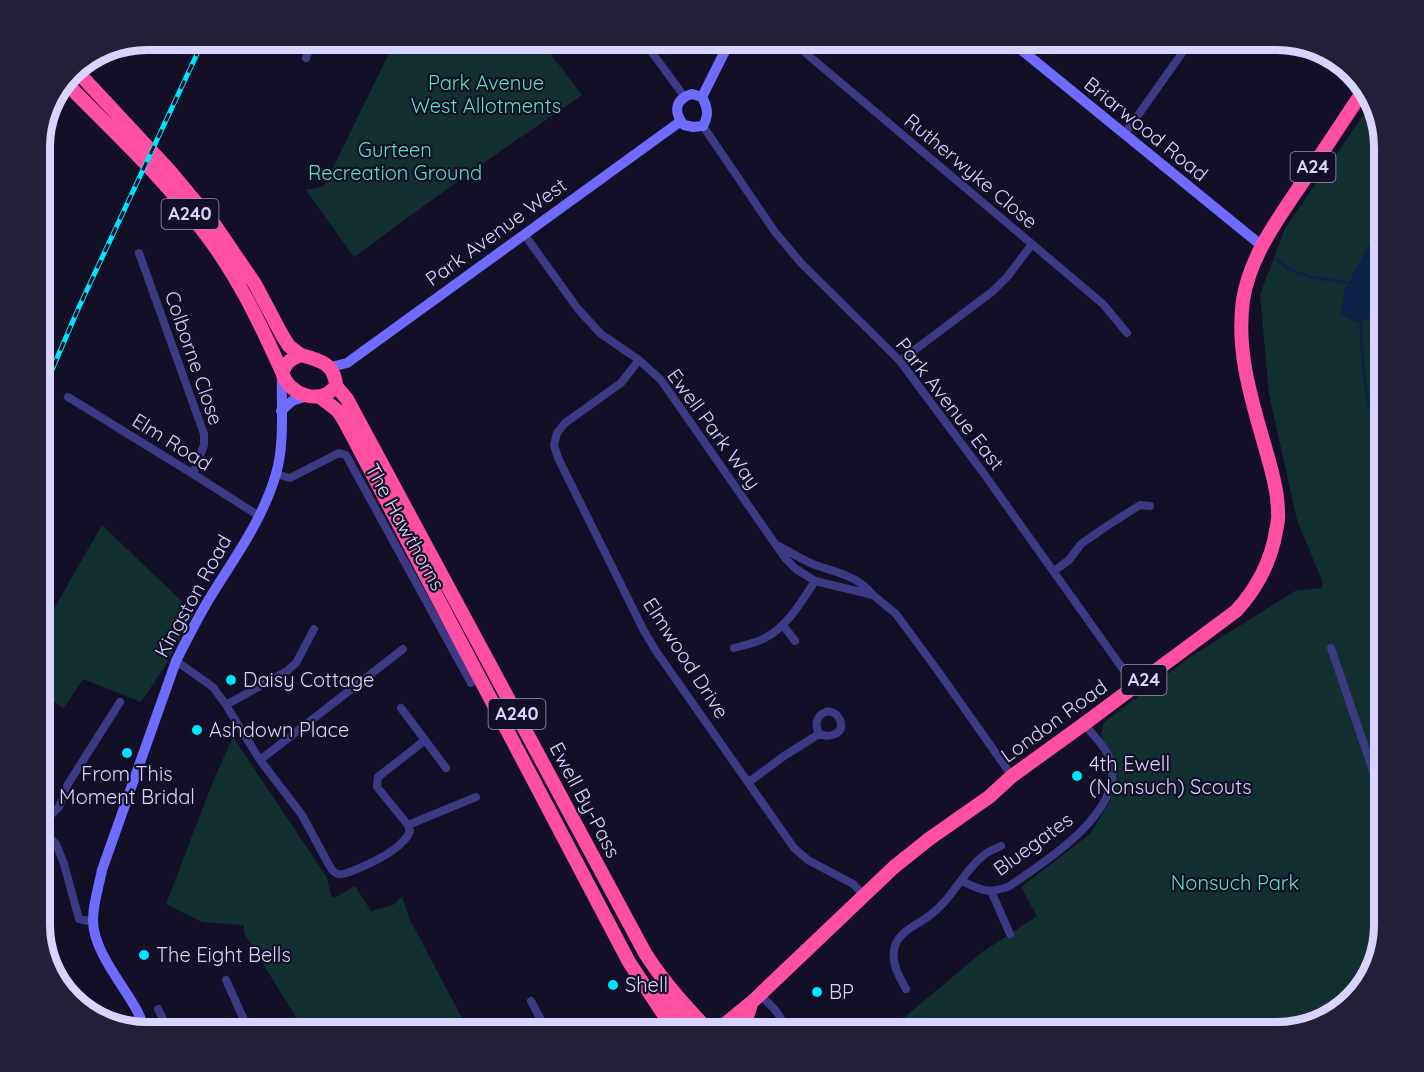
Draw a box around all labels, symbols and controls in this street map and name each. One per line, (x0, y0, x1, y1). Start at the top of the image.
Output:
park label: Park Avenue West Allotments (411, 70, 561, 118)
street label: Briarwood Road (1079, 71, 1213, 186)
street label: Rutherwyke Close (900, 108, 1043, 234)
park label: Gurteen Recreation Ground (308, 137, 482, 185)
road number: A24 (1290, 152, 1336, 182)
street label: Park Avenue West (420, 172, 571, 291)
road number: A240 (162, 199, 219, 229)
street label: Colborne Close (160, 287, 229, 428)
street label: Park Avenue East (891, 332, 1010, 475)
street label: Ewell Park Way (662, 364, 766, 494)
street label: Elm Road (128, 407, 217, 476)
street label: The Hawthorns (360, 459, 451, 595)
street label: Kingston Road (149, 530, 237, 661)
street label: Elmwood Drive (638, 593, 735, 723)
road number: A24 (1122, 665, 1166, 695)
place label: Daisy Cottage (243, 667, 374, 692)
marker: Daisy Cottage (224, 673, 238, 687)
street label: London Road (996, 674, 1112, 767)
road number: A240 (488, 699, 546, 729)
place label: Ashdown Place (209, 717, 349, 742)
marker: Ashdown Place (190, 723, 204, 737)
street label: Ewell By-Pass (545, 738, 626, 862)
marker: From This Moment Bridal (120, 746, 134, 760)
place label: 4th Ewell (Nonsuch) Scouts (1089, 751, 1252, 799)
place label: From This Moment Bridal (59, 761, 195, 809)
marker: 4th Ewell (Nonsuch) Scouts (1070, 769, 1084, 783)
street label: Bluegates (988, 806, 1077, 881)
park label: Nonsuch Park (1171, 870, 1299, 895)
place label: The Eight Bells (156, 942, 291, 967)
marker: The Eight Bells (137, 948, 151, 962)
place label: Shell (625, 972, 668, 997)
marker: Shell (606, 978, 620, 992)
place label: BP (829, 979, 854, 1004)
marker: BP (810, 985, 824, 999)

